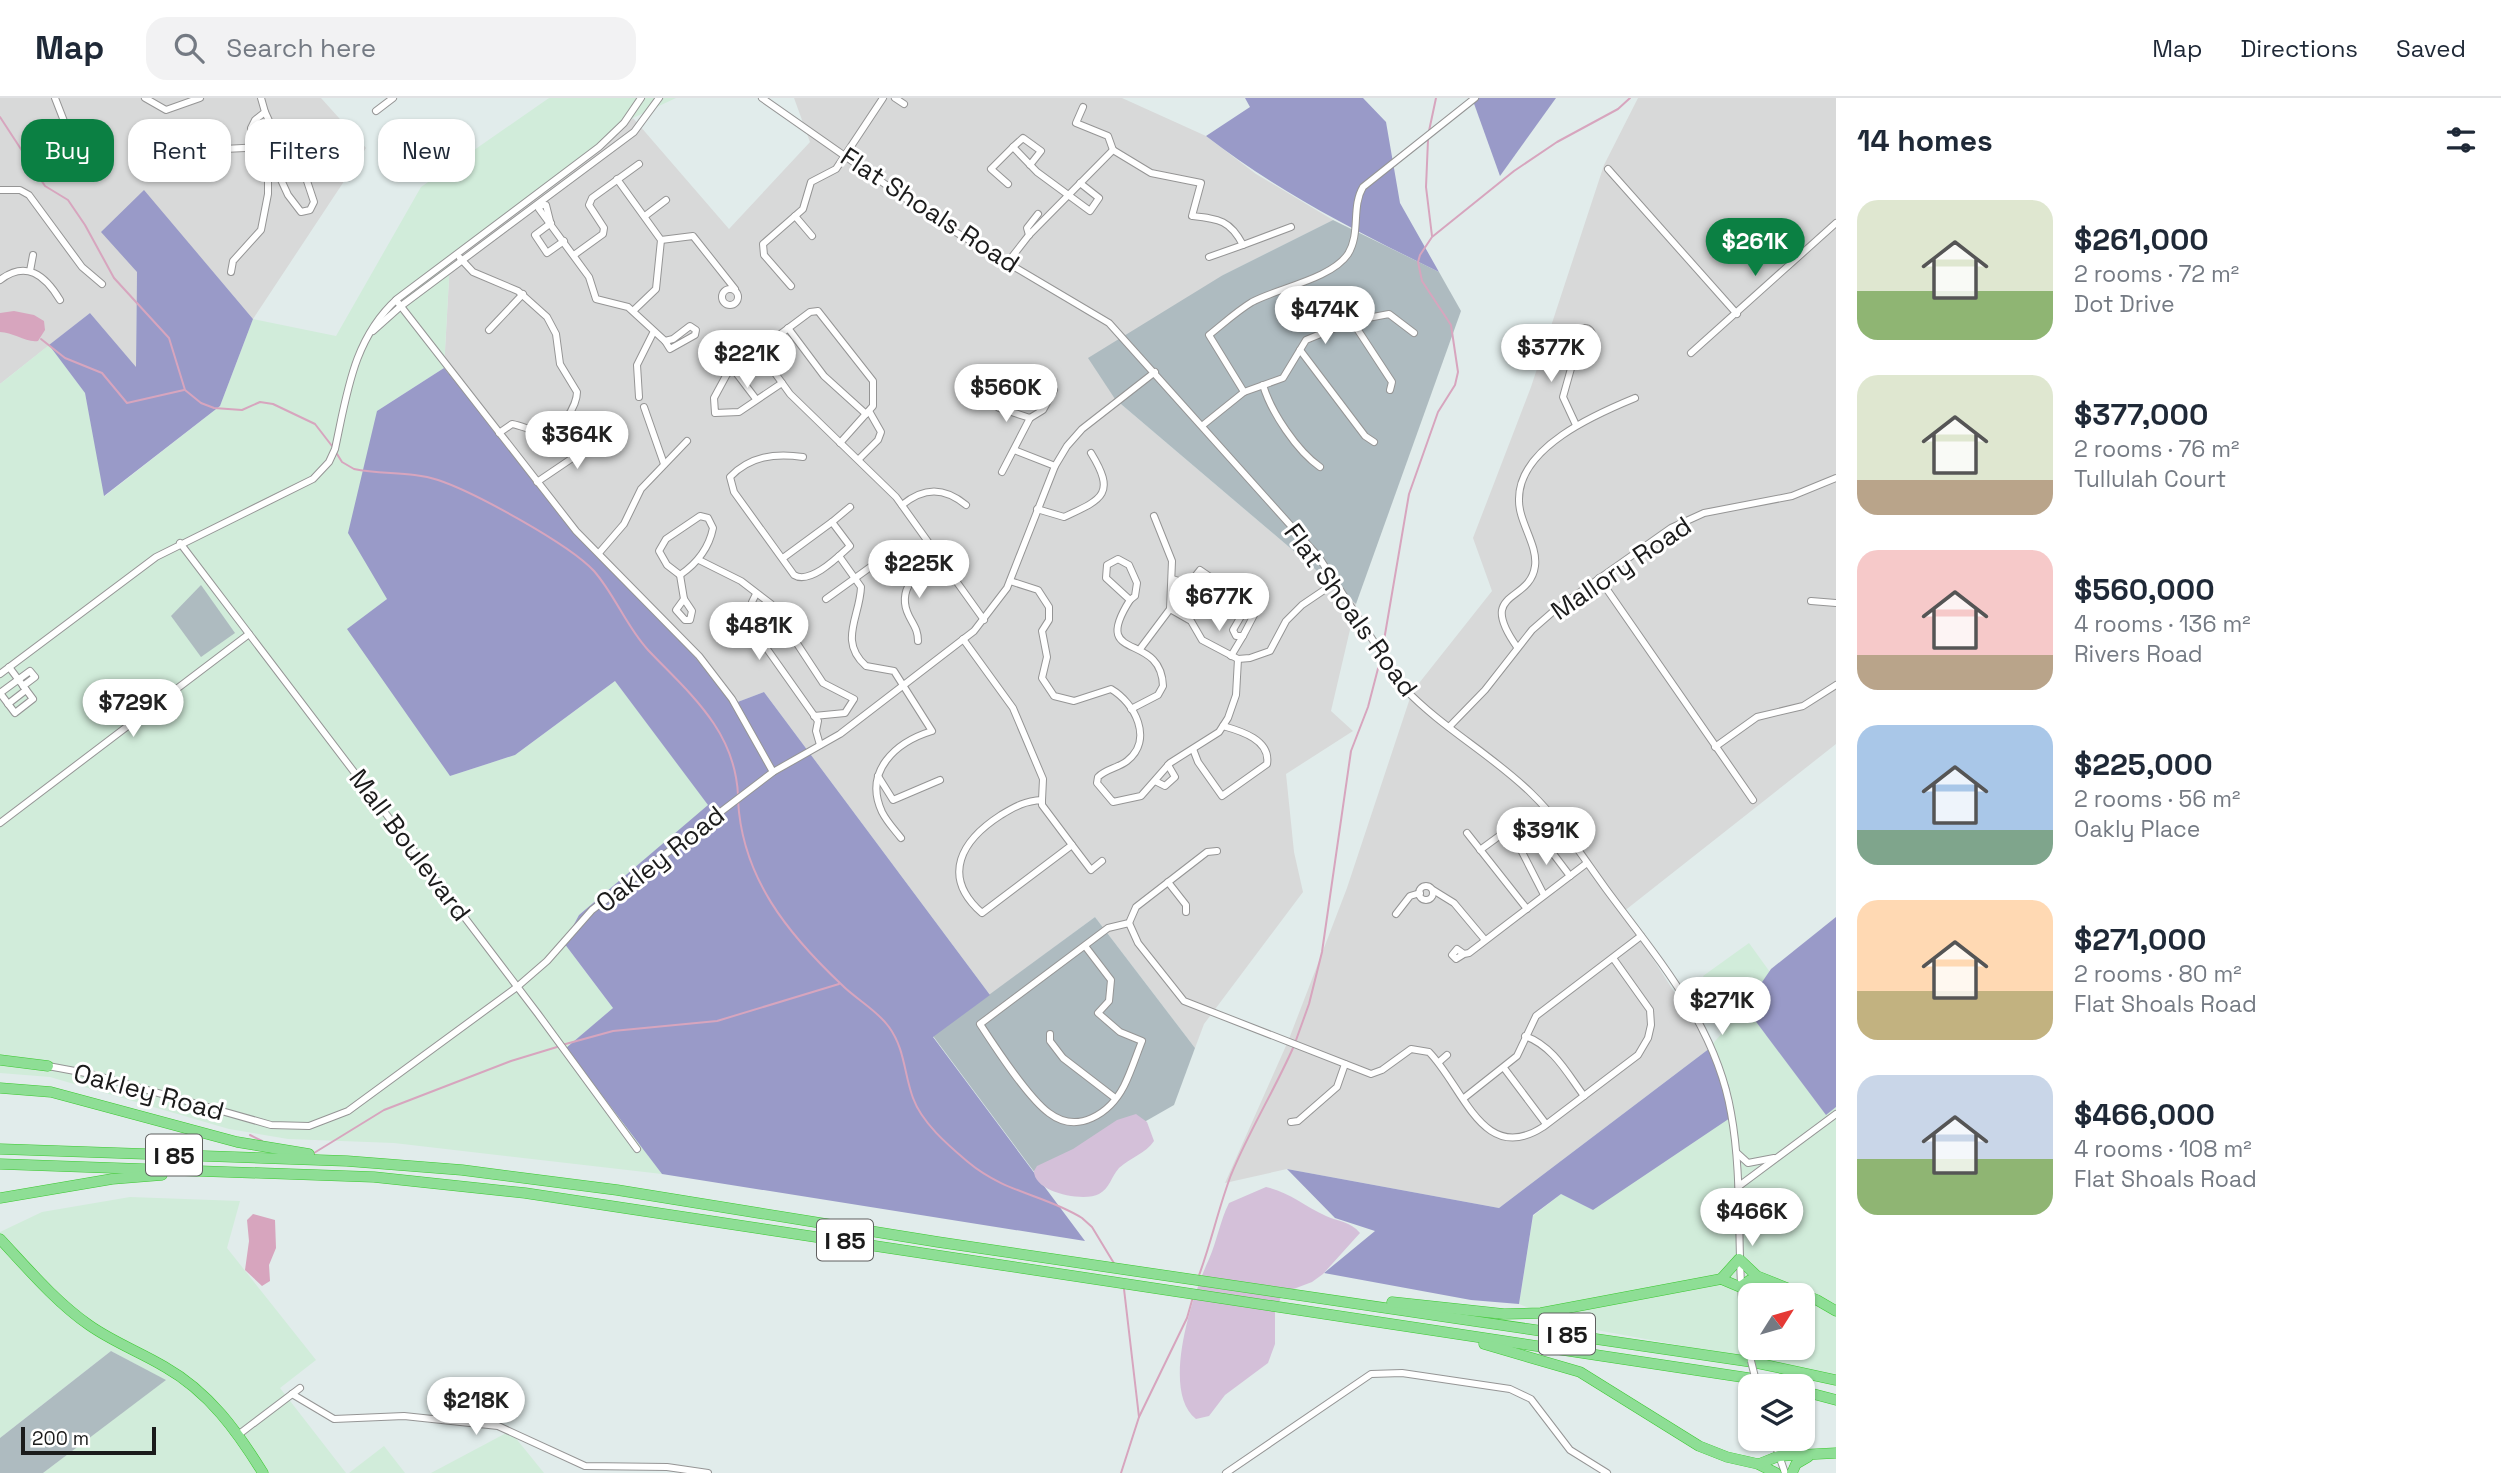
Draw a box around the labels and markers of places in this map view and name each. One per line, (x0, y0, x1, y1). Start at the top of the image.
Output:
pin: $261K (1706, 218, 1804, 278)
pin: $474K (1276, 286, 1374, 346)
pin: $377K (1502, 324, 1600, 384)
pin: $221K (698, 330, 796, 390)
pin: $560K (957, 364, 1055, 424)
pin: $364K (528, 412, 626, 471)
pin: $225K (870, 540, 968, 600)
pin: $677K (1170, 574, 1268, 633)
pin: $481K (710, 602, 808, 662)
pin: $729K (84, 680, 182, 739)
pin: $391K (1497, 808, 1595, 867)
pin: $271K (1673, 978, 1771, 1037)
pin: $466K (1703, 1188, 1801, 1248)
pin: $218K (427, 1378, 525, 1437)

